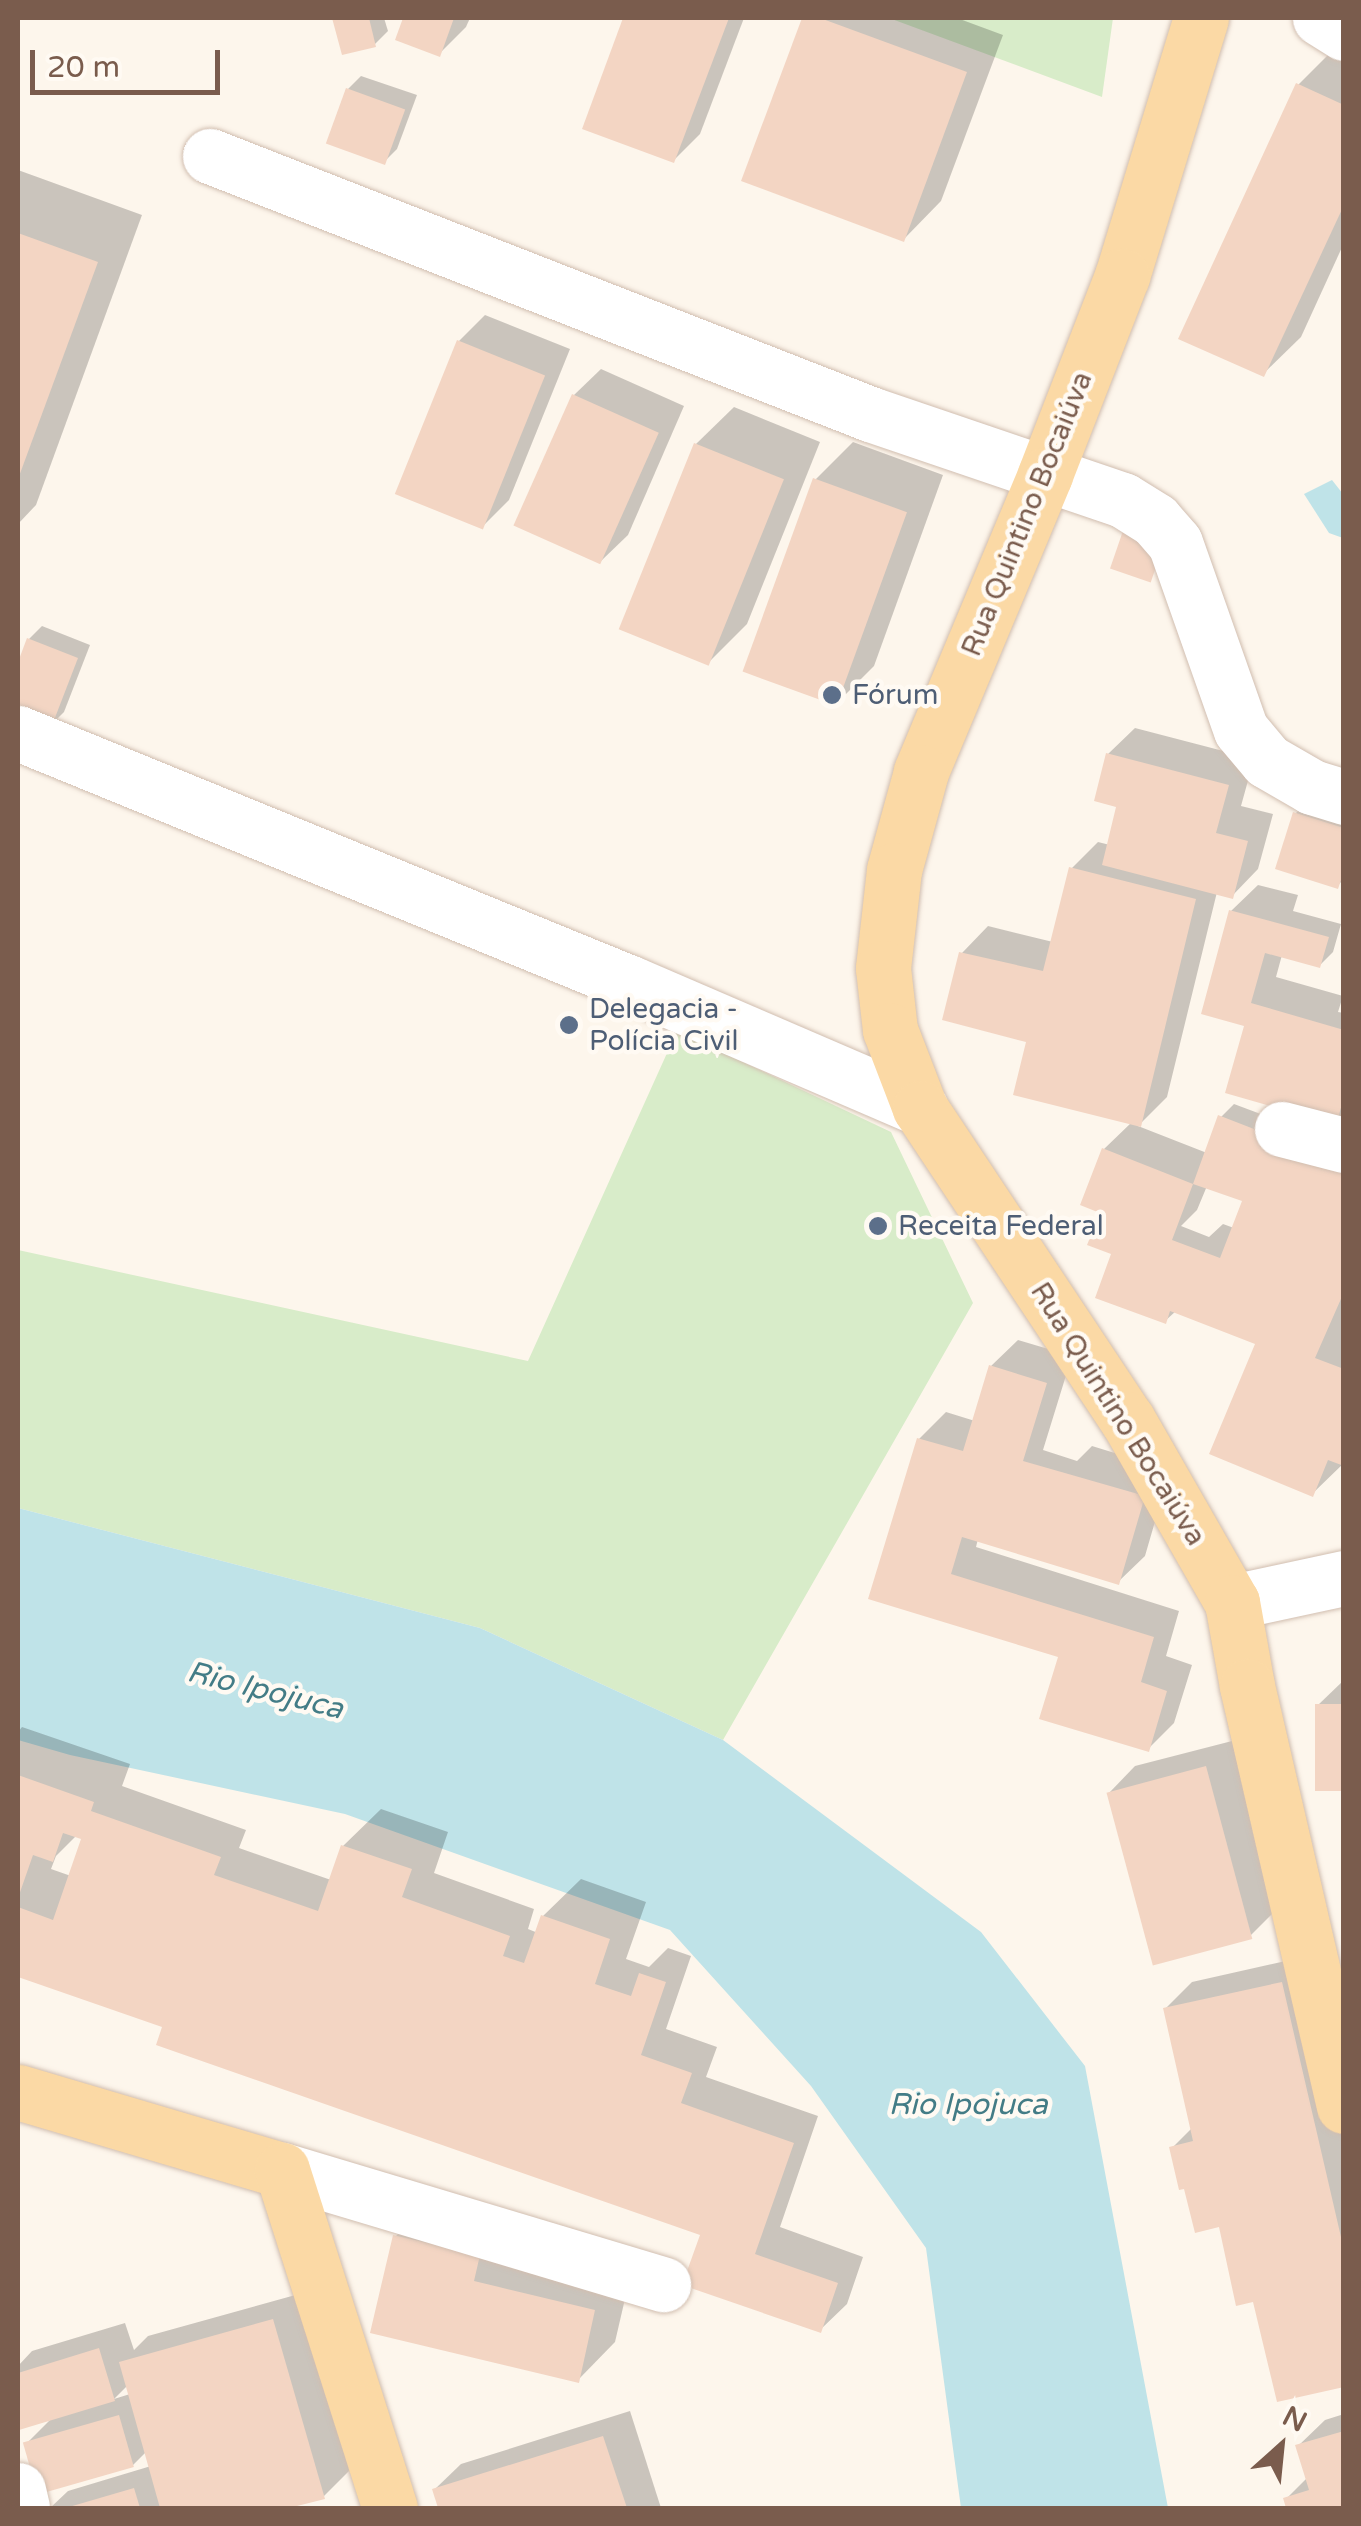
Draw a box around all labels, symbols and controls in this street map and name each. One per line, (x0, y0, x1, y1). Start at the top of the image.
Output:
scale bar (35, 30, 225, 92)
text: 20 m (47, 49, 120, 86)
street label: Rua Quintino Bocaiúva (955, 367, 1099, 661)
place label: Fórum (852, 678, 938, 712)
marker: Fórum (821, 684, 843, 706)
place label: Delegacia - Polícia Civil (589, 992, 739, 1058)
marker: Delegacia - Polícia Civil (558, 1014, 580, 1036)
place label: Receita Federal (898, 1209, 1104, 1243)
marker: Receita Federal (867, 1215, 889, 1237)
street label: Rua Quintino Bocaiúva (1023, 1276, 1213, 1552)
water label: Rio Ipojuca (183, 1654, 347, 1728)
water label: Rio Ipojuca (888, 2087, 1048, 2123)
north arrow (1231, 2396, 1331, 2496)
text: N (1277, 2399, 1312, 2440)

